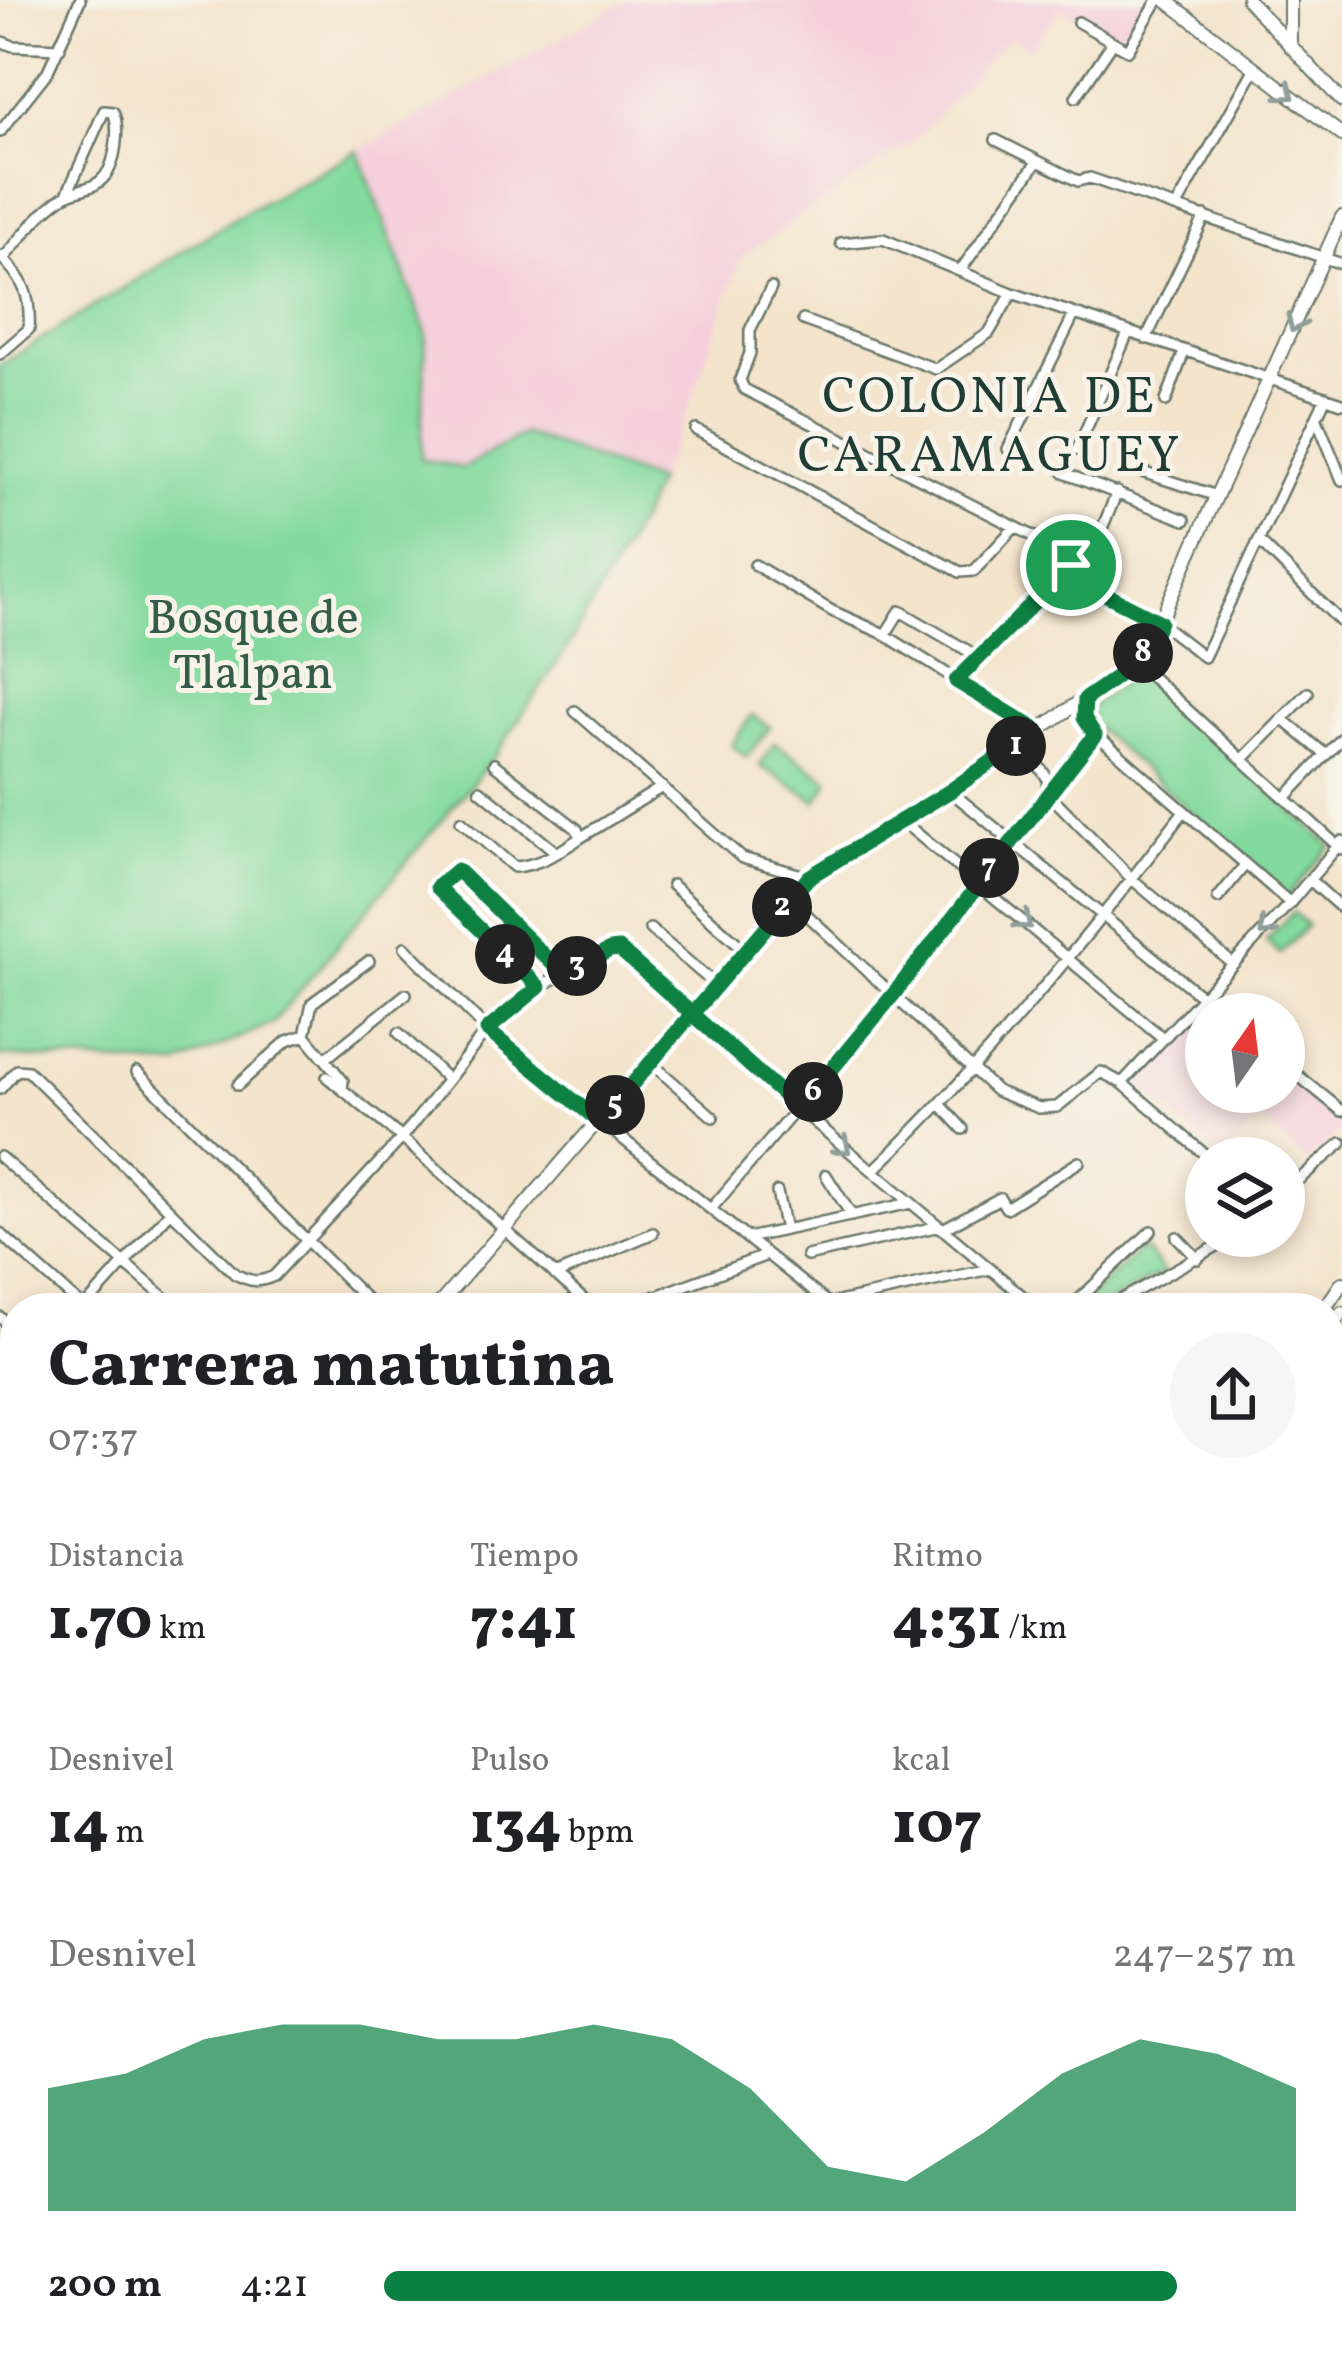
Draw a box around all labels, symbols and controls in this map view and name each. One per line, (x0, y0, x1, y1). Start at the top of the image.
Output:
one-way arrow (1274, 79, 1296, 100)
one-way arrow (1285, 312, 1309, 333)
district label: COLONIA DE CARAMAGUEY (798, 363, 1182, 493)
pin (1020, 514, 1122, 616)
icon: arrive (1038, 532, 1104, 598)
park label: Bosque de Tlalpan (147, 587, 359, 709)
pin: 8 (1113, 623, 1173, 683)
text: 8 (1134, 630, 1152, 676)
pin: 1 (986, 716, 1046, 776)
text: 1 (1009, 723, 1023, 769)
pin: 7 (959, 838, 1019, 898)
text: 7 (981, 845, 997, 891)
pin: 2 (752, 877, 812, 937)
text: 2 (773, 884, 791, 930)
one-way arrow (1010, 908, 1032, 930)
one-way arrow (1258, 916, 1280, 937)
pin: 4 (475, 924, 535, 984)
text: 4 (495, 931, 515, 977)
pin: 3 (547, 936, 607, 996)
text: 3 (569, 943, 585, 989)
north arrow (1185, 993, 1305, 1113)
map controls (1185, 993, 1305, 1257)
pin: 6 (783, 1062, 843, 1122)
text: 6 (804, 1069, 822, 1115)
pin: 5 (585, 1075, 645, 1135)
text: 5 (607, 1082, 623, 1128)
one-way arrow (830, 1132, 852, 1154)
button: layers (1185, 1137, 1305, 1257)
text: Carrera matutina (48, 1322, 614, 1414)
button: share (1170, 1332, 1296, 1458)
text: 07:37 (48, 1413, 138, 1467)
text: Distancia (48, 1535, 185, 1581)
text: Tiempo (470, 1535, 579, 1581)
text: Ritmo (892, 1535, 983, 1581)
text: 1.70 (48, 1581, 152, 1664)
text: 7:41 (470, 1581, 578, 1664)
text: 4:31 (892, 1581, 1002, 1664)
text: km (152, 1607, 206, 1653)
text: /km (1002, 1607, 1067, 1653)
text: Desnivel (48, 1739, 174, 1785)
text: Pulso (470, 1739, 549, 1785)
text: kcal (892, 1739, 951, 1785)
text: 14 (48, 1785, 109, 1868)
text: 134 (470, 1785, 561, 1868)
text: 107 (892, 1785, 982, 1868)
text: m (109, 1811, 145, 1857)
text: bpm (561, 1811, 634, 1857)
text: Desnivel (48, 1929, 197, 1983)
text: 247–257 m (1113, 1929, 1296, 1983)
text: 200 m (48, 2259, 162, 2313)
text: 4:21 (240, 2259, 309, 2313)

